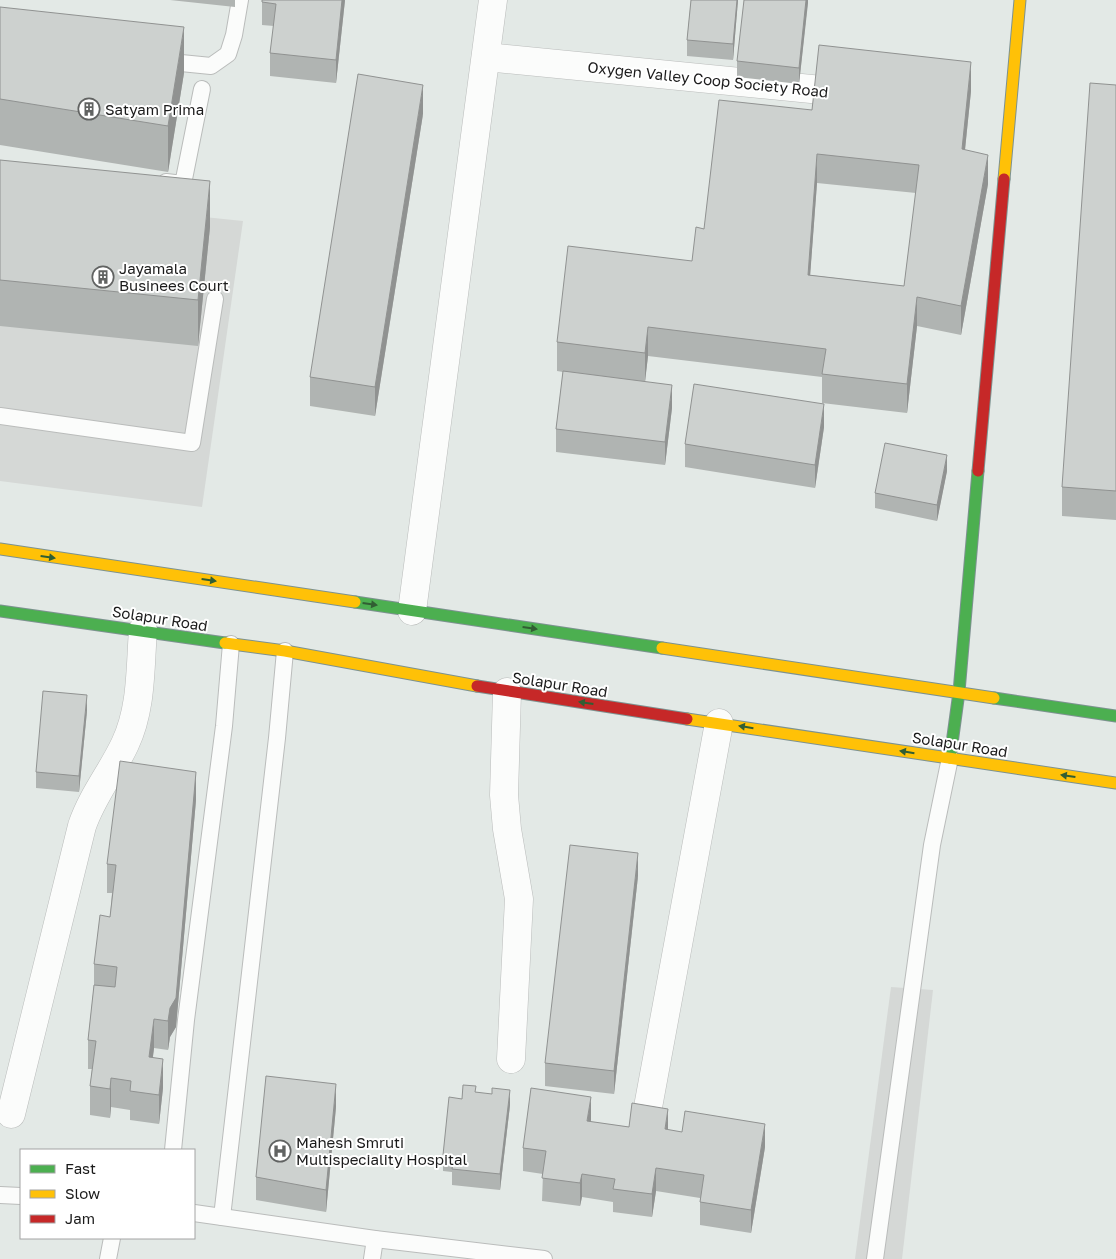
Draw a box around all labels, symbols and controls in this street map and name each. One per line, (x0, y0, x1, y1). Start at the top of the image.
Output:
street label: Oxygen Valley Coop Society Road (587, 57, 829, 101)
building icon: Satyam Prima (77, 97, 101, 121)
place label: Satyam Prima (105, 100, 204, 118)
place label: Jayamala Businees Court (119, 259, 229, 294)
building icon: Jayamala Businees Court (91, 265, 115, 289)
one-way arrow (41, 553, 57, 561)
one-way arrow (201, 577, 217, 585)
one-way arrow (362, 601, 378, 609)
street label: Solapur Road (111, 602, 209, 634)
one-way arrow (523, 625, 539, 633)
street label: Solapur Road (511, 668, 609, 700)
one-way arrow (577, 699, 593, 707)
one-way arrow (738, 723, 754, 731)
street label: Solapur Road (911, 728, 1009, 760)
one-way arrow (899, 747, 915, 755)
one-way arrow (1059, 771, 1075, 779)
place label: Mahesh Smruti Multispeciality Hospital (296, 1133, 467, 1168)
hospital icon: Mahesh Smruti Multispeciality Hospital (268, 1139, 292, 1163)
legend (20, 1149, 195, 1239)
text: Fast (65, 1159, 96, 1177)
text: Slow (65, 1184, 100, 1202)
text: Jam (65, 1209, 95, 1227)

